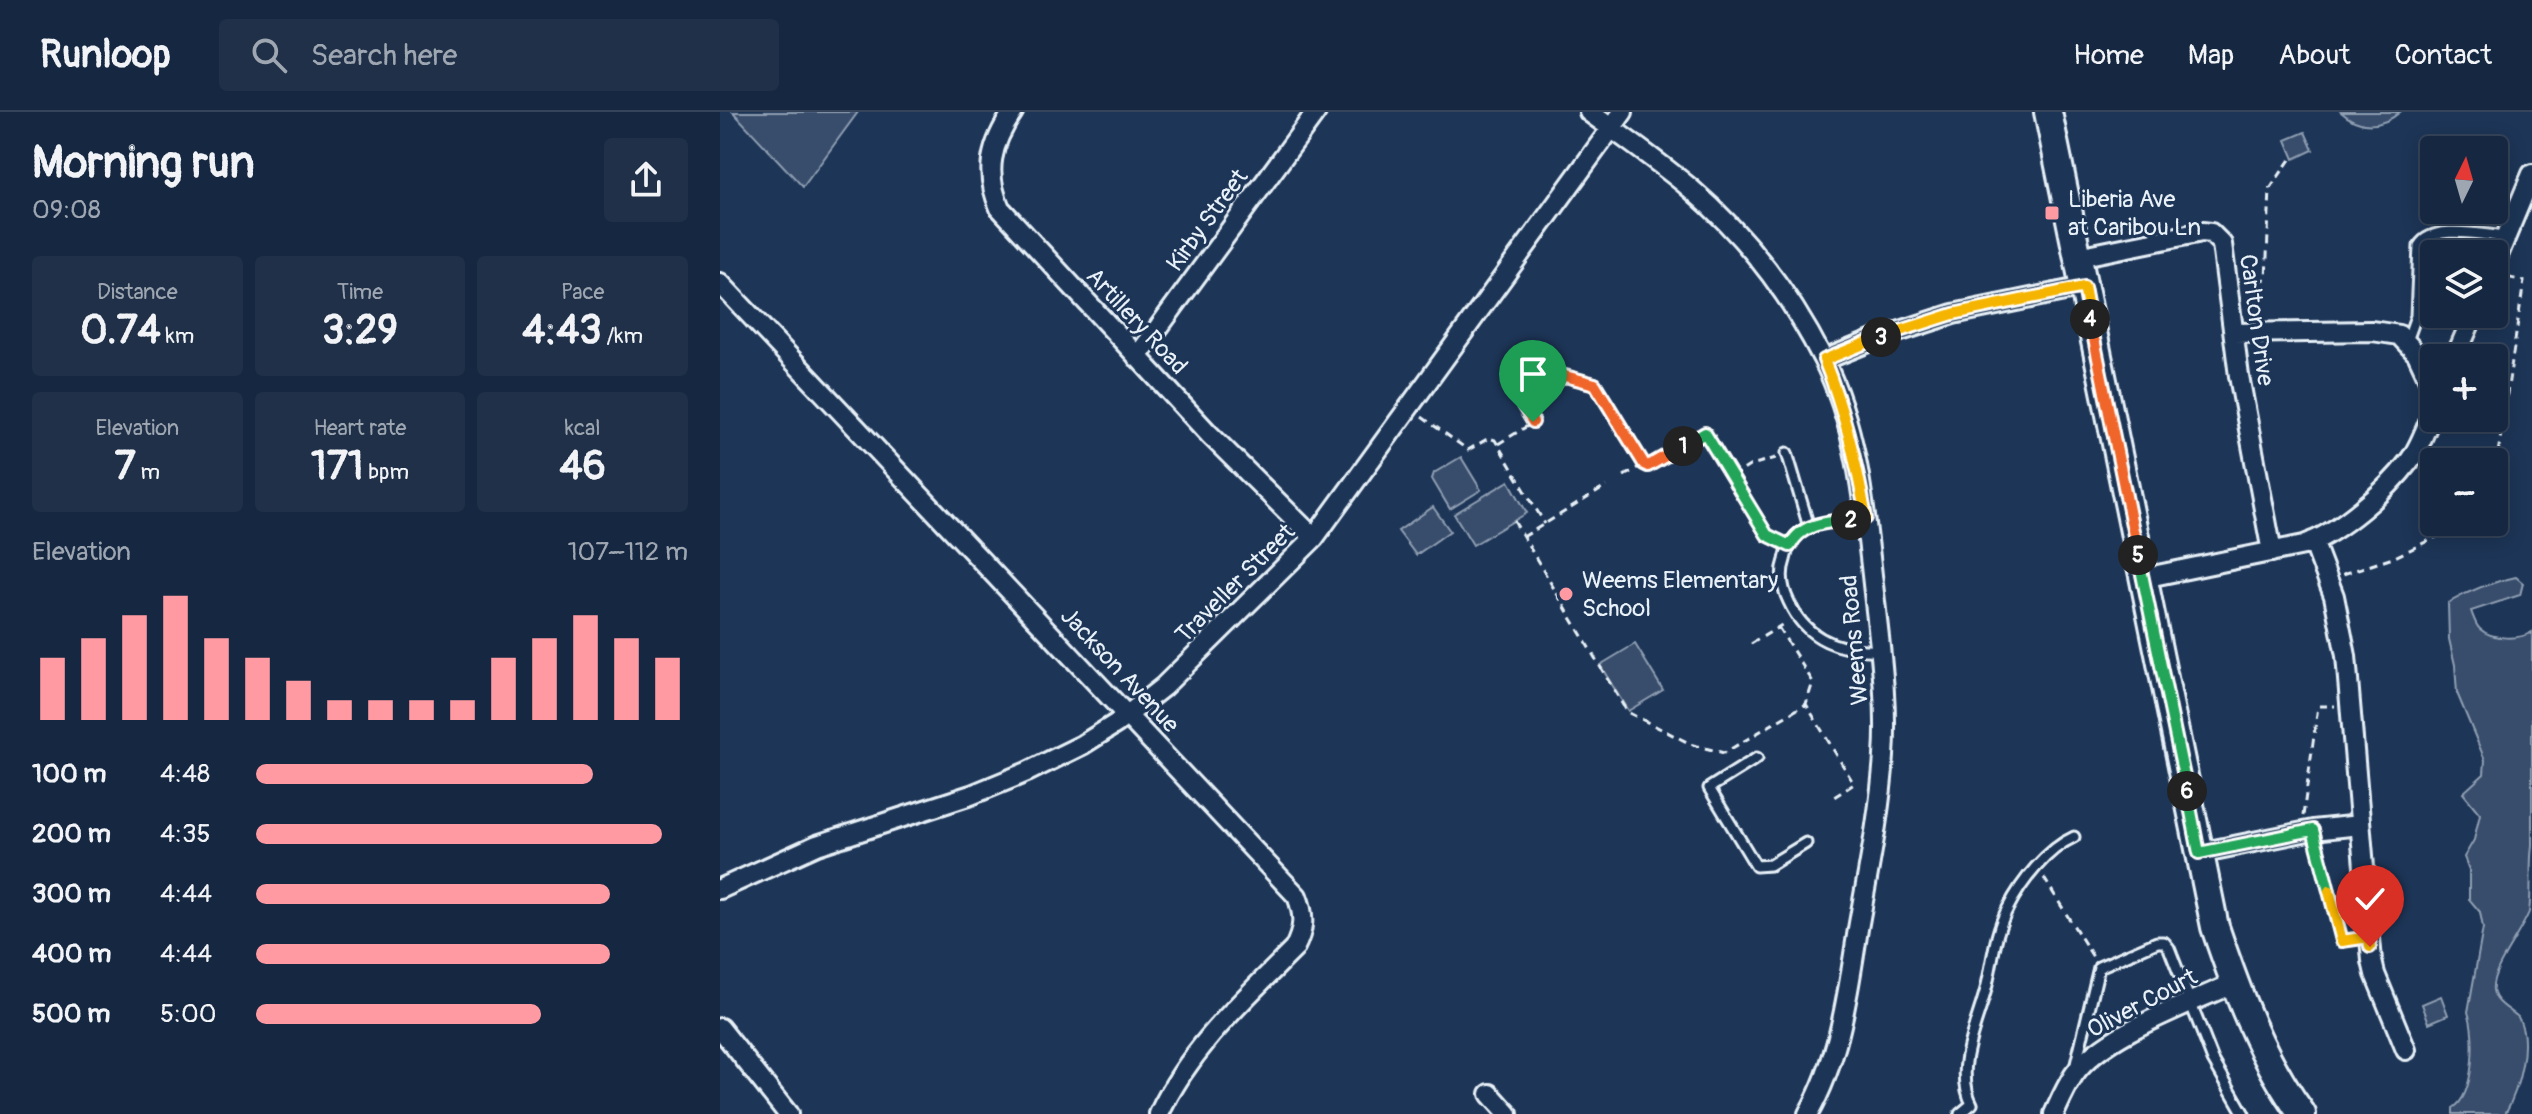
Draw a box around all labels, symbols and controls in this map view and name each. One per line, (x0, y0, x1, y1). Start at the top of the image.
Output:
search box (219, 19, 779, 91)
text: Runloop (40, 31, 171, 79)
icon: search (247, 33, 291, 77)
text: Search here (311, 37, 457, 74)
text: Home (2073, 38, 2144, 73)
text: Map (2188, 38, 2234, 73)
text: About (2278, 38, 2351, 73)
text: Contact (2395, 38, 2492, 73)
text: Morning run (32, 136, 255, 191)
north arrow (2420, 136, 2508, 224)
map controls (2420, 136, 2508, 536)
button: share (604, 138, 688, 222)
street label: Kirby Street (1161, 163, 1254, 277)
place label: Liberia Ave at Caribou Ln (2068, 185, 2201, 242)
text: 09:08 (32, 194, 101, 226)
marker: Liberia Ave at Caribou Ln (2043, 204, 2061, 222)
button: layers (2420, 240, 2508, 328)
street label: Carlton Drive (2233, 252, 2280, 388)
street label: Artillery Road (1080, 262, 1193, 381)
text: Distance (97, 278, 178, 306)
text: Time (337, 278, 383, 306)
text: Pace (561, 278, 604, 306)
pin: 4 (2070, 299, 2110, 339)
text: 4 (2084, 305, 2096, 333)
text: 0.74 (80, 306, 161, 355)
text: 3:29 (322, 306, 398, 355)
text: 4:43 (522, 306, 602, 355)
pin: 3 (1861, 317, 1901, 357)
text: km (161, 322, 194, 350)
text: /km (602, 322, 643, 350)
text: 3 (1875, 323, 1887, 351)
pin (1499, 340, 1567, 422)
button: + (2420, 344, 2508, 432)
icon: arrive (1511, 352, 1555, 396)
text: Elevation (95, 414, 179, 442)
text: Heart rate (314, 414, 406, 442)
text: kcal (565, 414, 601, 442)
pin: 1 (1663, 426, 1703, 466)
text: 1 (1679, 432, 1687, 460)
text: 7 (115, 442, 136, 491)
text: 171 (311, 442, 363, 491)
text: 46 (559, 442, 606, 491)
button: − (2420, 448, 2508, 536)
text: m (136, 458, 160, 486)
text: bpm (363, 458, 409, 486)
pin: 2 (1831, 500, 1871, 540)
text: 2 (1845, 506, 1857, 534)
street label: Traveller Street (1170, 517, 1301, 649)
pin: 5 (2118, 535, 2158, 575)
text: Elevation (32, 536, 131, 568)
text: 107–112 m (567, 536, 688, 568)
text: 5 (2132, 541, 2144, 569)
place label: Weems Elementary School (1582, 566, 1778, 623)
street label: Weems Road (1834, 574, 1875, 706)
marker: Weems Elementary School (1557, 585, 1575, 603)
street label: Jackson Avenue (1054, 602, 1185, 739)
text: 100 m (32, 758, 106, 790)
text: 4:48 (160, 758, 210, 790)
pin: 6 (2167, 771, 2207, 811)
text: 6 (2181, 777, 2193, 805)
text: 200 m (32, 818, 111, 850)
text: 4:35 (160, 818, 211, 850)
pin (2336, 865, 2404, 947)
icon: check (2348, 877, 2392, 921)
text: 300 m (32, 878, 111, 910)
text: 4:44 (160, 878, 212, 910)
text: 400 m (32, 938, 111, 970)
text: 4:44 (160, 938, 212, 970)
street label: Oliver Court (2082, 962, 2202, 1045)
text: 500 m (32, 998, 110, 1030)
text: 5:00 (160, 998, 217, 1030)

